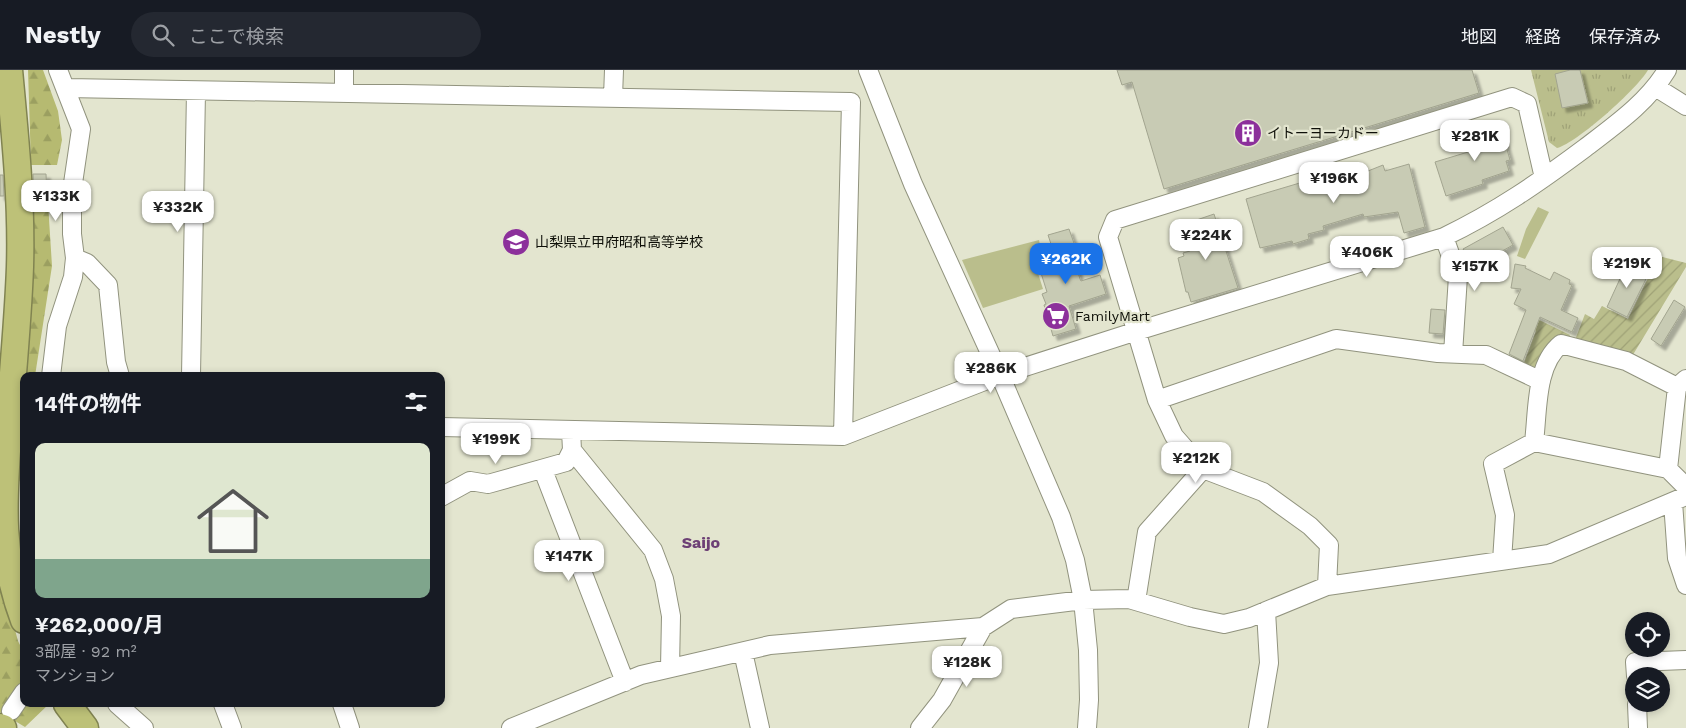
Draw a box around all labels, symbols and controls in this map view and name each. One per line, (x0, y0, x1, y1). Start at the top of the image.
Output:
search box (131, 12, 481, 57)
text: Nestly (25, 21, 101, 49)
icon: search (149, 21, 177, 49)
text: ここで検索 (189, 25, 284, 48)
text: 地図 (1461, 26, 1497, 47)
text: 経路 (1525, 26, 1561, 47)
text: 保存済み (1589, 26, 1661, 47)
building icon: イトーヨーカドー (1233, 118, 1263, 148)
pin: ¥281K (1440, 119, 1510, 162)
place label: イトーヨーカドー (1267, 125, 1379, 141)
text: ¥281K (1451, 126, 1499, 145)
pin: ¥196K (1299, 162, 1369, 204)
text: ¥196K (1310, 168, 1358, 187)
pin: ¥133K (21, 180, 91, 222)
text: ¥133K (32, 186, 80, 205)
pin: ¥332K (143, 190, 213, 233)
text: ¥332K (153, 197, 203, 216)
pin: ¥224K (1171, 218, 1241, 261)
text: ¥224K (1181, 225, 1231, 244)
school or university icon: 山梨県立甲府昭和高等学校 (501, 227, 531, 257)
place label: 山梨県立甲府昭和高等学校 (535, 234, 703, 250)
pin: ¥406K (1332, 236, 1402, 278)
pin: ¥262K (1031, 242, 1101, 285)
text: ¥406K (1341, 242, 1393, 261)
pin: ¥219K (1592, 246, 1662, 289)
text: ¥262K (1041, 249, 1091, 268)
pin: ¥157K (1440, 250, 1510, 292)
text: ¥219K (1603, 253, 1651, 272)
text: ¥157K (1451, 256, 1499, 275)
supermarket icon: FamilyMart (1041, 301, 1071, 331)
place label: FamilyMart (1075, 308, 1150, 324)
pin: ¥286K (956, 352, 1026, 394)
text: ¥286K (965, 358, 1017, 377)
icon: filters (402, 388, 430, 416)
text: 14件の物件 (35, 391, 142, 416)
pin: ¥199K (461, 422, 531, 465)
text: ¥199K (472, 429, 520, 448)
pin: ¥212K (1161, 442, 1231, 484)
text: ¥212K (1172, 448, 1220, 467)
icon: home (188, 476, 278, 566)
district label: Saijo (682, 533, 721, 552)
pin: ¥147K (534, 540, 604, 582)
text: ¥147K (545, 546, 593, 565)
text: ¥262,000/月 (35, 612, 164, 637)
map controls (1625, 612, 1670, 712)
button: locate (1625, 612, 1670, 657)
text: 3部屋 · 92 m² (35, 642, 137, 661)
pin: ¥128K (932, 646, 1002, 688)
text: ¥128K (943, 652, 991, 671)
text: マンション (35, 666, 115, 685)
button: layers (1625, 667, 1670, 712)

